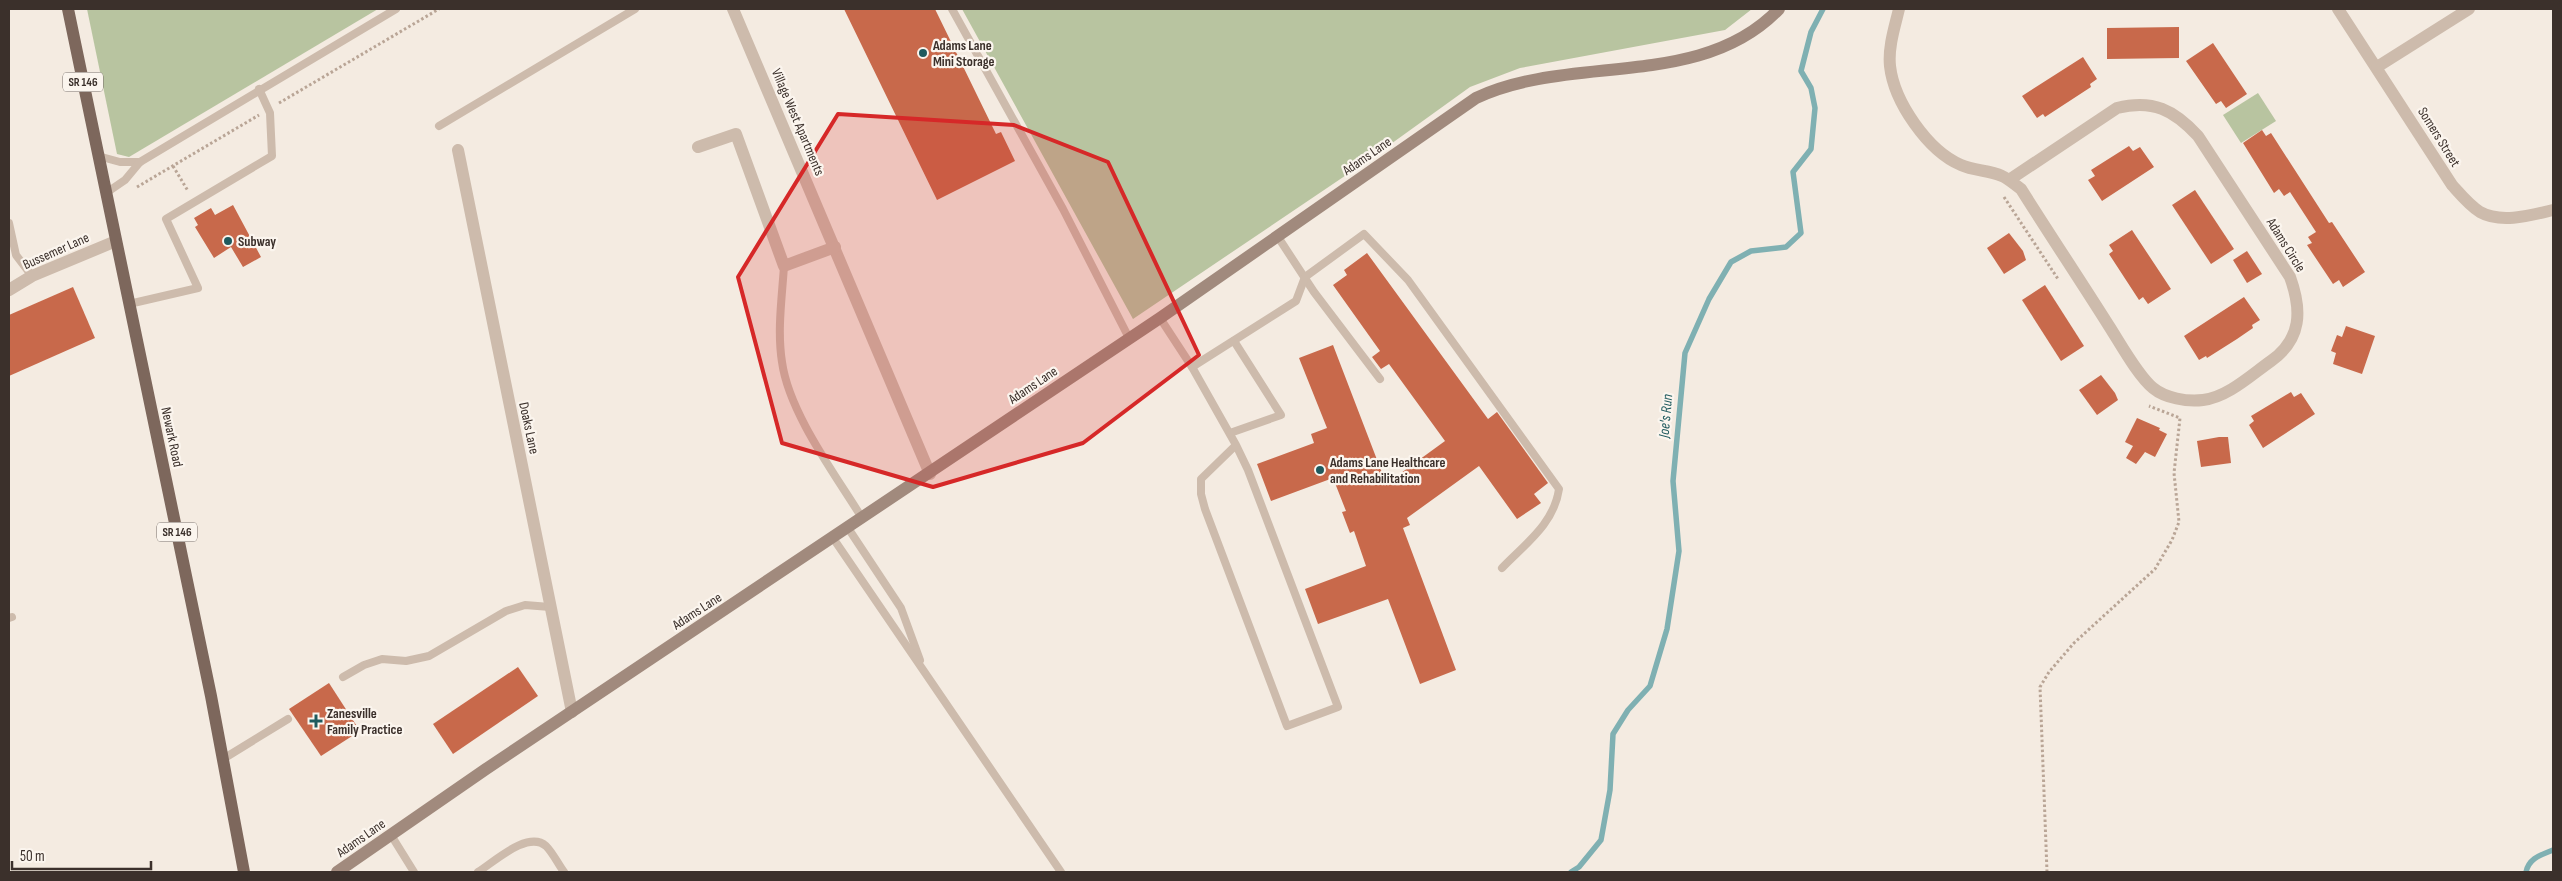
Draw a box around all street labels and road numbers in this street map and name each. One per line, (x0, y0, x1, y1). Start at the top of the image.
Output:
street label: Village West Apartments (768, 66, 828, 178)
road number: SR 146 (63, 72, 103, 91)
street label: Somers Street (2414, 104, 2464, 170)
street label: Adams Lane (1339, 133, 1395, 179)
street label: Adams Circle (2262, 214, 2309, 275)
street label: Bussemer Lane (20, 229, 92, 273)
street label: Adams Lane (1004, 362, 1061, 408)
street label: Doaks Lane (515, 400, 543, 456)
street label: Newark Road (157, 406, 187, 469)
road number: SR 146 (157, 522, 197, 542)
street label: Adams Lane (668, 589, 725, 634)
street label: Adams Lane (333, 815, 389, 861)

